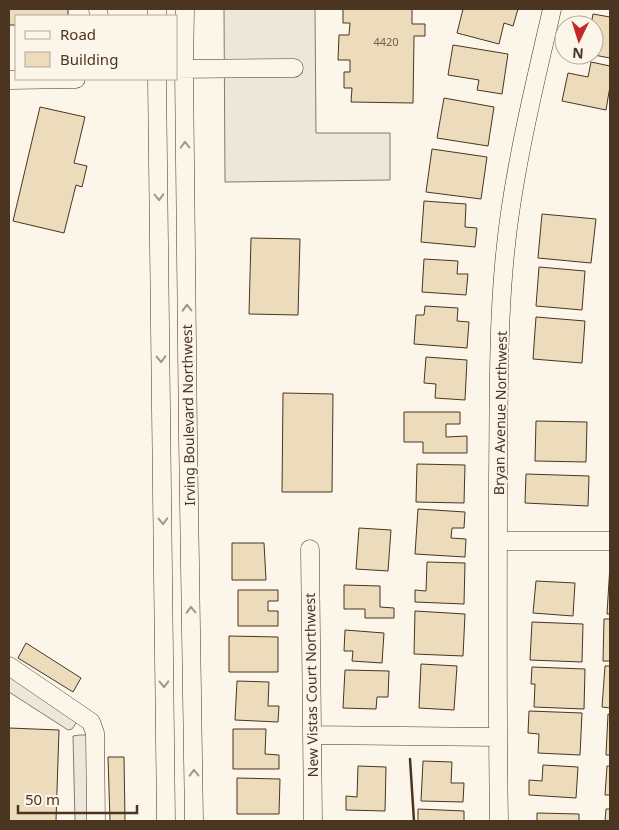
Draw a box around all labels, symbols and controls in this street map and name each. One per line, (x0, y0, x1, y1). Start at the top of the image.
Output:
legend (15, 15, 178, 80)
north arrow (554, 15, 604, 65)
text: Road (60, 24, 96, 44)
house number: 4420 (373, 34, 399, 49)
text: N (572, 44, 584, 63)
text: Building (60, 49, 118, 69)
one-way arrow (180, 141, 190, 148)
one-way arrow (154, 194, 164, 202)
one-way arrow (181, 303, 192, 311)
street label: Irving Boulevard Northwest (177, 324, 199, 506)
street label: Bryan Avenue Northwest (489, 331, 511, 495)
one-way arrow (156, 355, 166, 363)
one-way arrow (157, 517, 168, 525)
street label: New Vistas Court Northwest (300, 593, 322, 777)
one-way arrow (186, 606, 196, 614)
one-way arrow (159, 680, 169, 688)
one-way arrow (188, 768, 199, 776)
scale bar (18, 782, 136, 814)
text: 50 m (25, 789, 60, 809)

